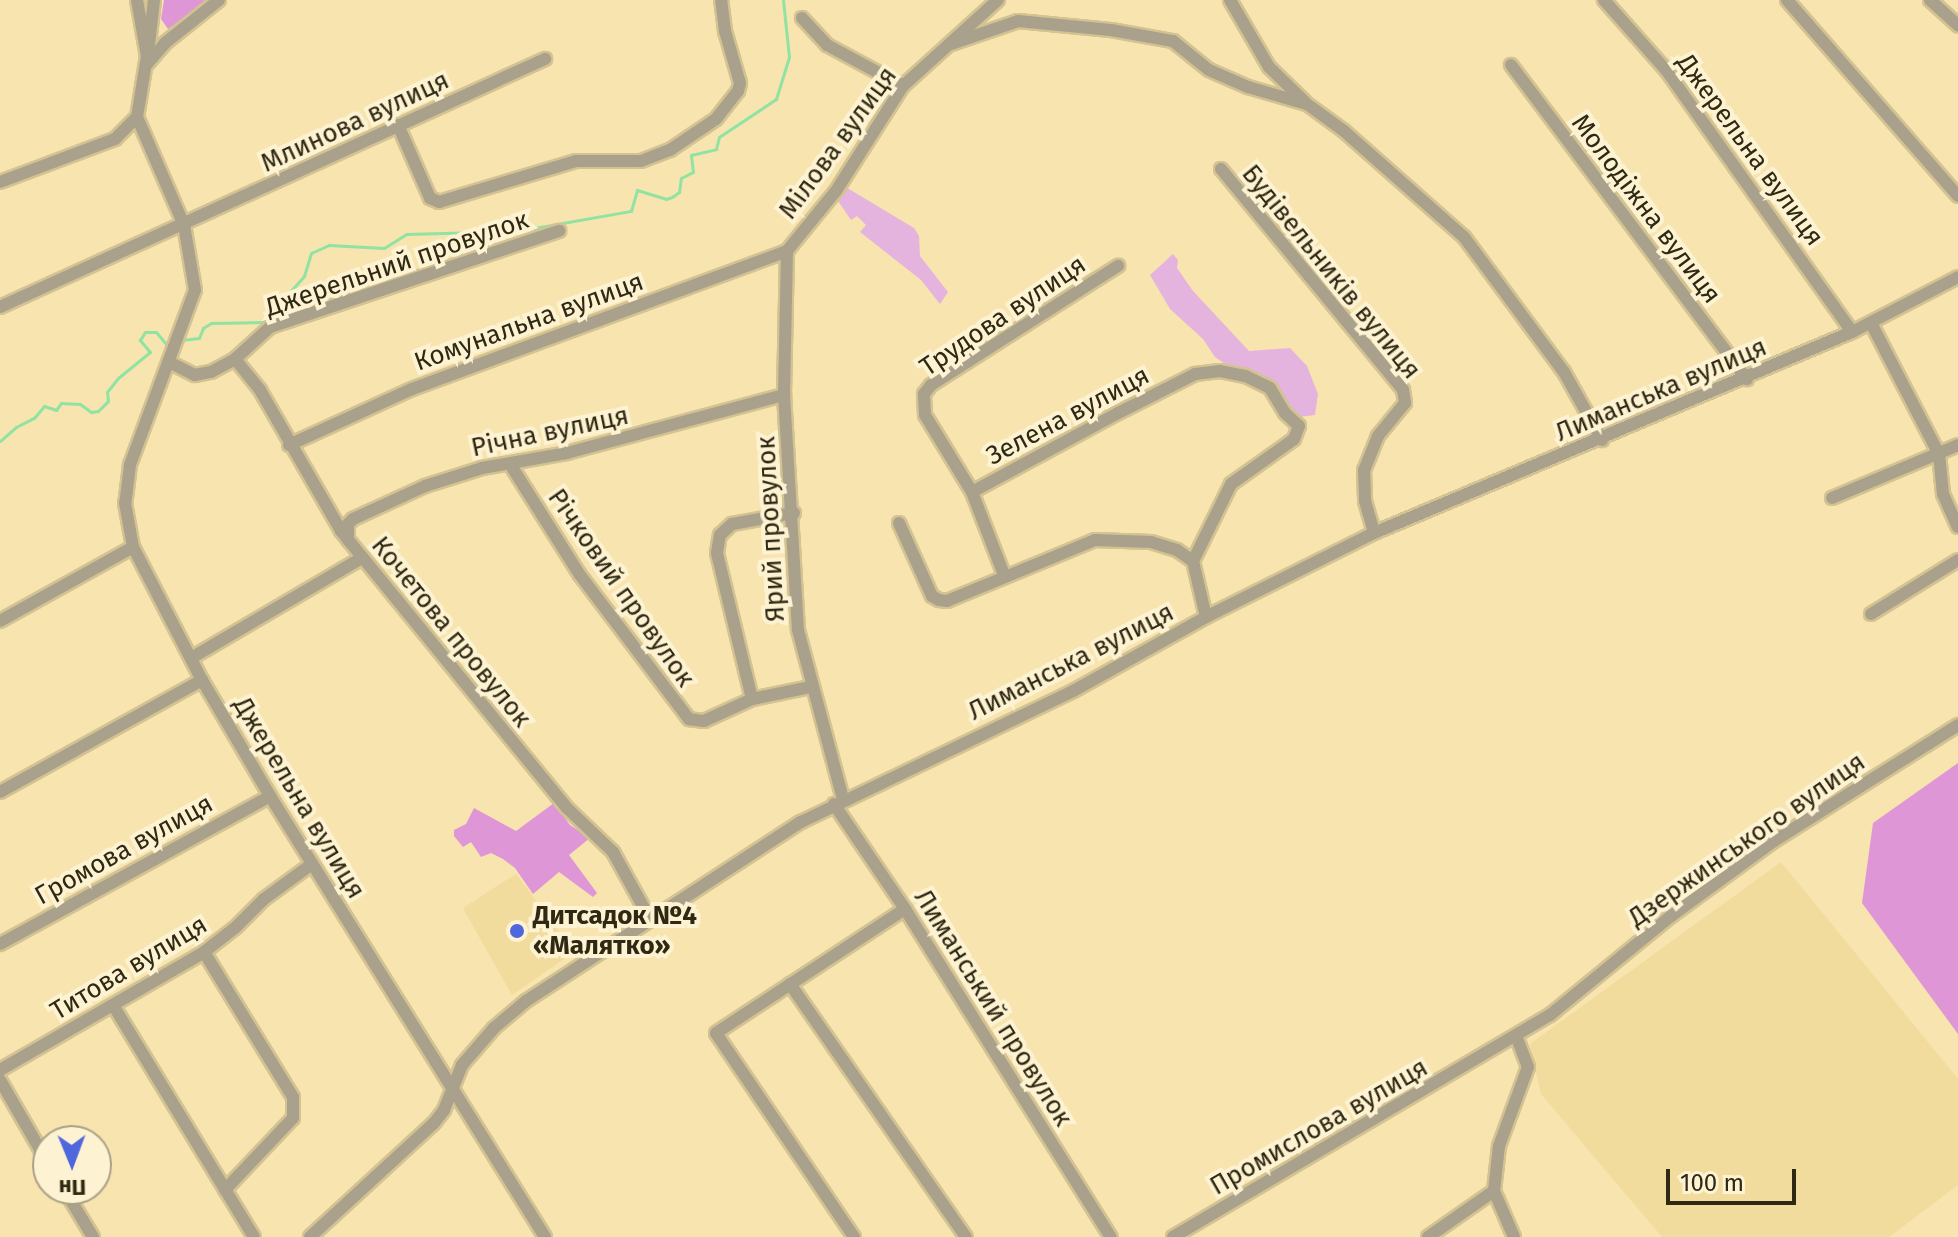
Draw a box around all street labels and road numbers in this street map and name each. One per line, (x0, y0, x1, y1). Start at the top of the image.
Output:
street label: Джерельна вулиця (1670, 48, 1830, 252)
street label: Мілова вулиця (772, 61, 904, 225)
street label: Млинова вулиця (256, 65, 454, 179)
street label: Молодіжна вулиця (1565, 108, 1727, 310)
street label: Будівельників вулиця (1235, 159, 1427, 385)
street label: Джерельний провулок (261, 204, 533, 324)
street label: Трудова вулиця (914, 249, 1092, 383)
street label: Комунальна вулиця (410, 266, 648, 378)
street label: Лиманська вулиця (1551, 331, 1771, 449)
street label: Зелена вулиця (981, 360, 1155, 472)
street label: Річна вулиця (468, 400, 632, 464)
street label: Ярий провулок (751, 435, 791, 623)
street label: Річковий провулок (541, 483, 701, 693)
street label: Кочетова провулок (365, 530, 537, 734)
street label: Лиманська вулиця (963, 597, 1179, 727)
street label: Джерельна вулиця (226, 692, 372, 904)
street label: Дзержинського вулиця (1623, 746, 1871, 934)
street label: Громова вулиця (29, 788, 219, 912)
street label: Лиманський провулок (907, 884, 1079, 1132)
street label: Титова вулиця (45, 909, 213, 1027)
street label: Промислова вулиця (1205, 1052, 1433, 1202)

